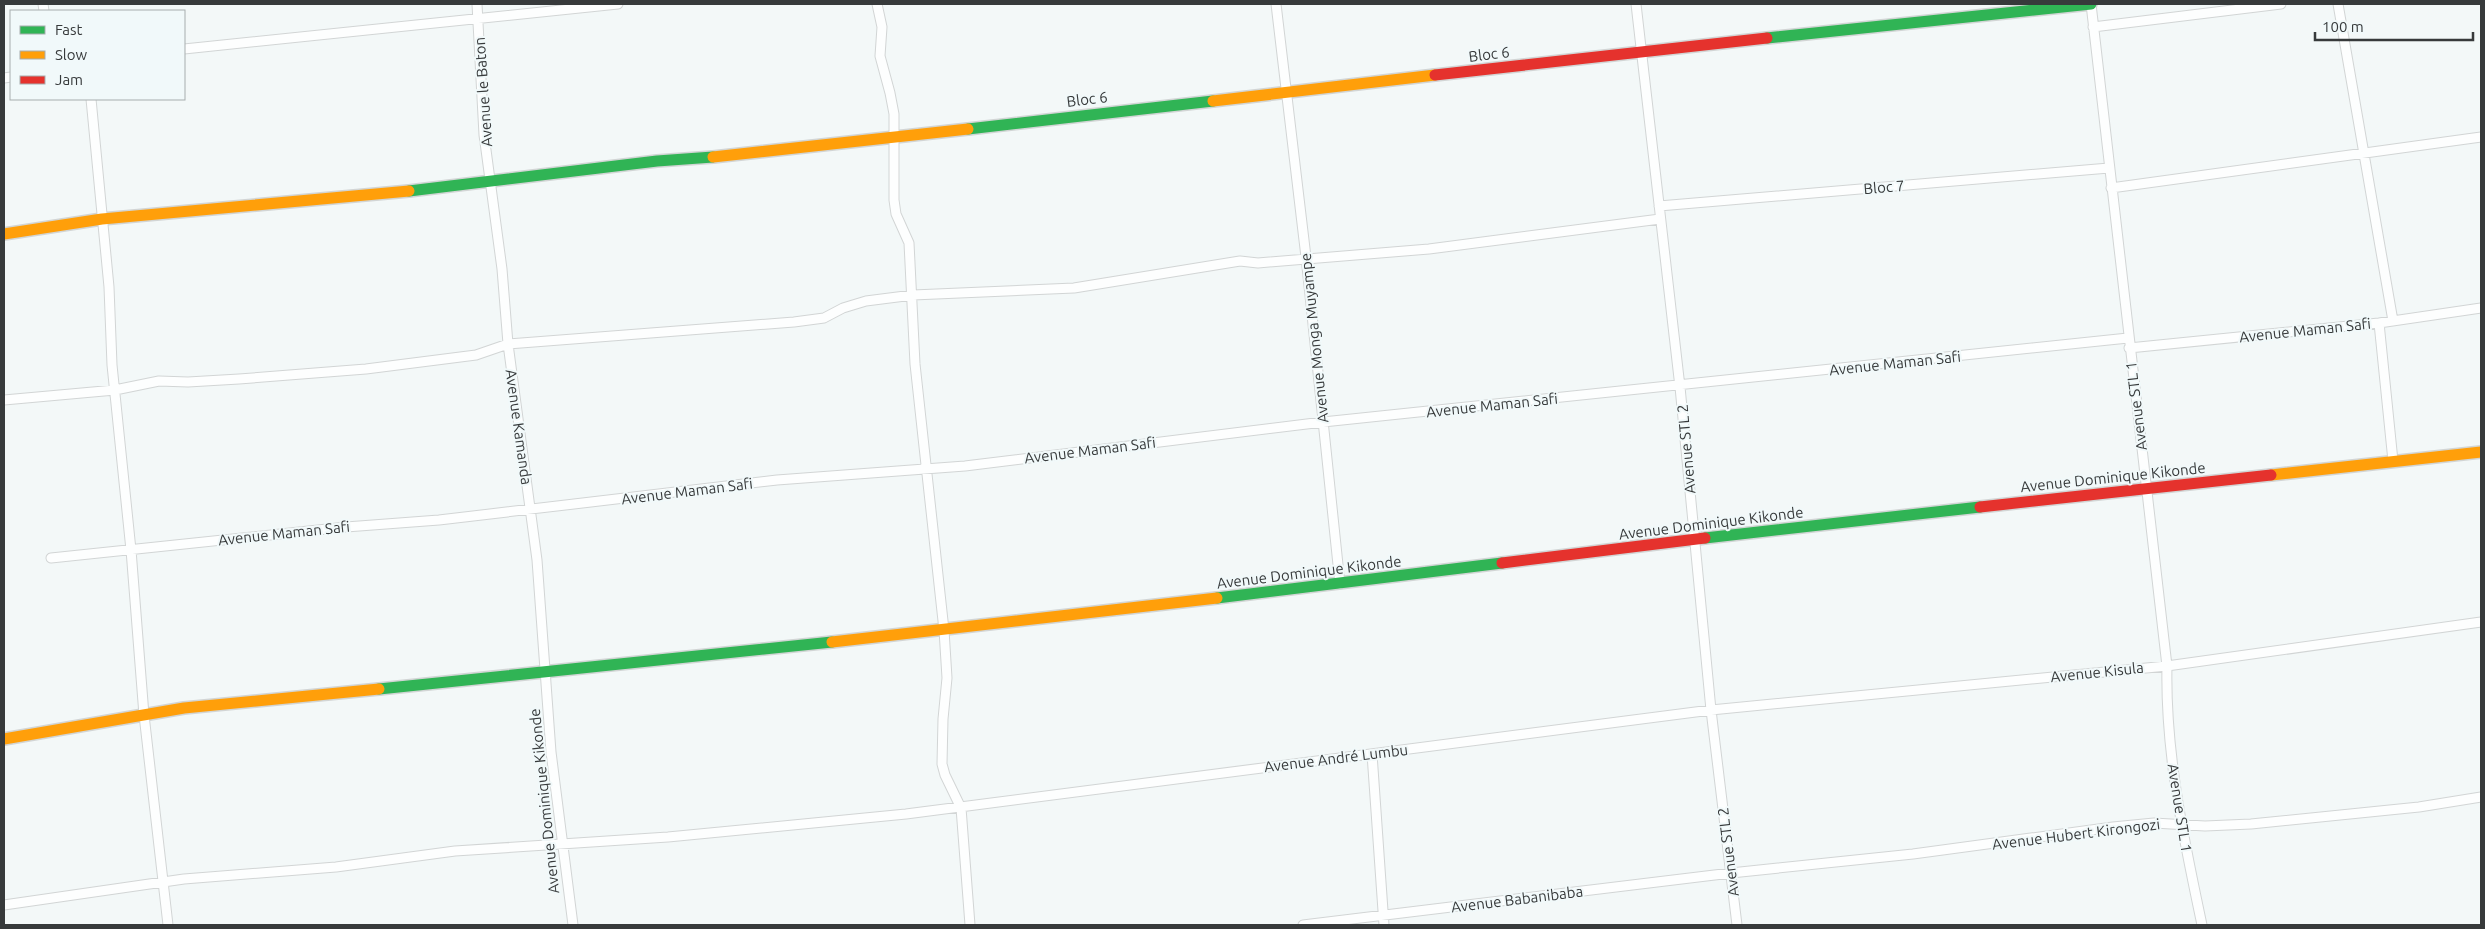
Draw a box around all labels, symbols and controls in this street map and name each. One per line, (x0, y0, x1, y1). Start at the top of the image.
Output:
legend (10, 10, 185, 100)
scale bar (2315, 10, 2472, 42)
text: 100 m (2322, 18, 2364, 35)
text: Fast (55, 21, 83, 38)
street label: Avenue le Baton (471, 37, 495, 147)
street label: Bloc 6 (1468, 43, 1510, 65)
text: Slow (55, 46, 88, 63)
text: Jam (55, 71, 83, 88)
street label: Bloc 6 (1066, 88, 1108, 110)
street label: Bloc 7 (1863, 177, 1905, 197)
street label: Avenue Monga Muyampe (1297, 252, 1331, 424)
street label: Avenue Maman Safi (2238, 315, 2372, 345)
street label: Avenue Maman Safi (1828, 348, 1962, 378)
street label: Avenue STL 1 (2122, 360, 2150, 452)
street label: Avenue Kamanda (502, 368, 536, 486)
street label: Avenue Maman Safi (1425, 390, 1559, 420)
street label: Avenue STL 2 (1674, 404, 1698, 494)
street label: Avenue Maman Safi (1023, 433, 1157, 467)
street label: Avenue Dominique Kikonde (2020, 459, 2206, 495)
street label: Avenue Maman Safi (620, 474, 754, 508)
street label: Avenue Dominique Kikonde (1618, 503, 1804, 543)
street label: Avenue Maman Safi (217, 518, 351, 548)
street label: Avenue Dominique Kikonde (1216, 552, 1402, 592)
street label: Avenue Kisula (2049, 659, 2145, 685)
street label: Avenue Dominique Kikonde (526, 708, 562, 894)
street label: Avenue André Lumbu (1263, 741, 1409, 775)
street label: Avenue STL 1 (2165, 762, 2195, 854)
street label: Avenue STL 2 (1714, 806, 1742, 898)
street label: Avenue Hubert Kirongozi (1991, 815, 2161, 853)
street label: Avenue Babanibaba (1450, 882, 1584, 916)

